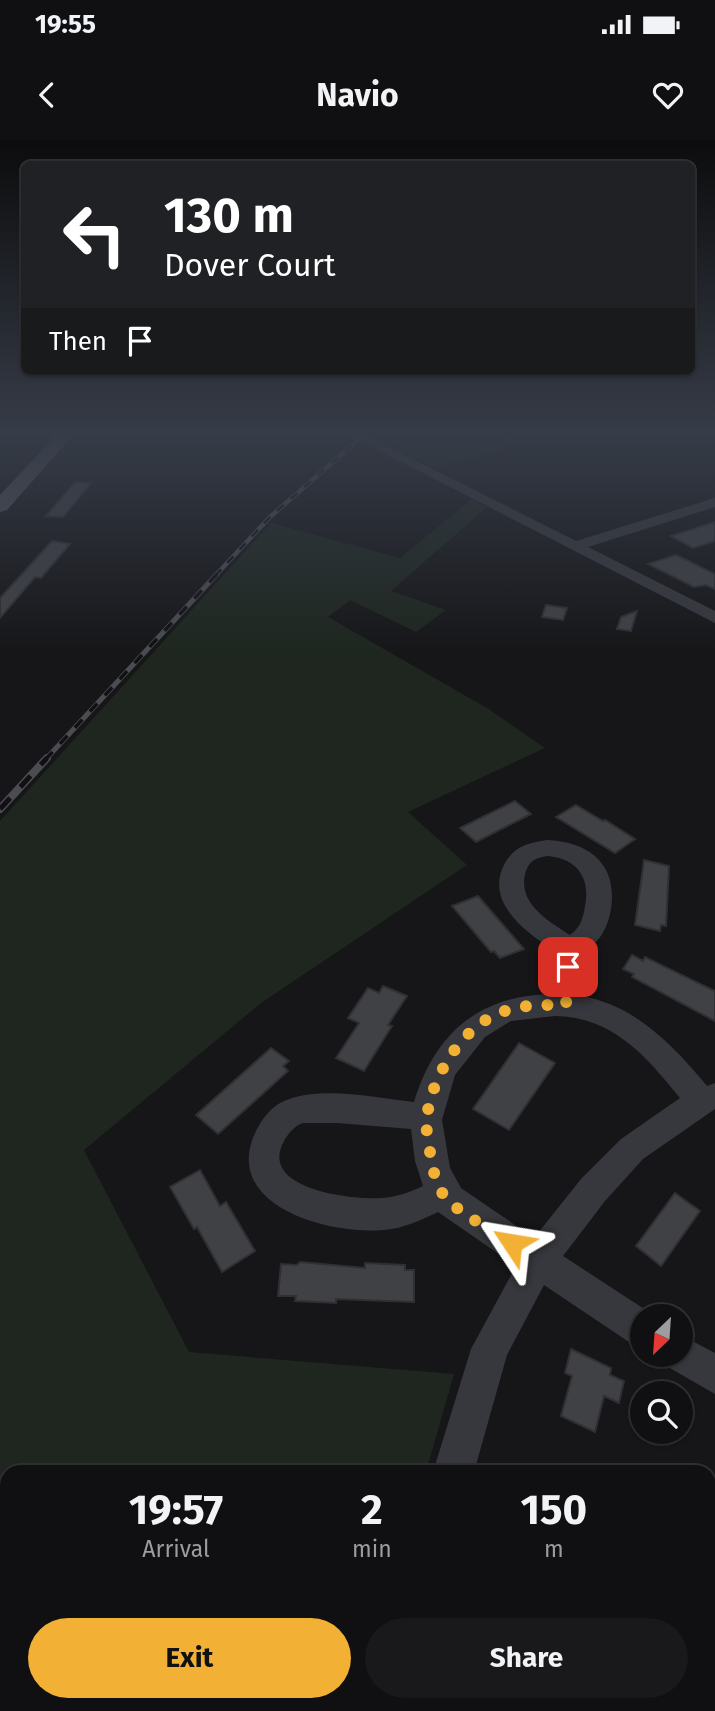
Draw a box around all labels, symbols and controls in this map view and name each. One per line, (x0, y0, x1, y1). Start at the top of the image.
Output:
text: 19:55 (35, 9, 96, 40)
icon: back (28, 76, 66, 114)
text: Navio (316, 76, 399, 114)
icon: heart (649, 76, 687, 114)
text: 130 m (164, 186, 294, 245)
icon: left (49, 189, 140, 280)
text: Dover Court (164, 246, 336, 284)
icon: arrive (121, 322, 159, 360)
text: Then (49, 326, 107, 357)
pin (538, 937, 598, 997)
icon: arrive (549, 948, 587, 986)
position arrow (475, 1206, 549, 1280)
north arrow (630, 1304, 693, 1367)
map controls (630, 1304, 693, 1444)
button: search (630, 1381, 693, 1444)
text: 19:57 (129, 1485, 223, 1535)
text: 2 (361, 1485, 383, 1535)
text: 150 (521, 1485, 587, 1535)
text: Arrival (142, 1535, 210, 1563)
text: min (352, 1535, 392, 1563)
text: m (544, 1535, 564, 1563)
button: Exit (28, 1618, 351, 1698)
button: Share (365, 1618, 688, 1698)

